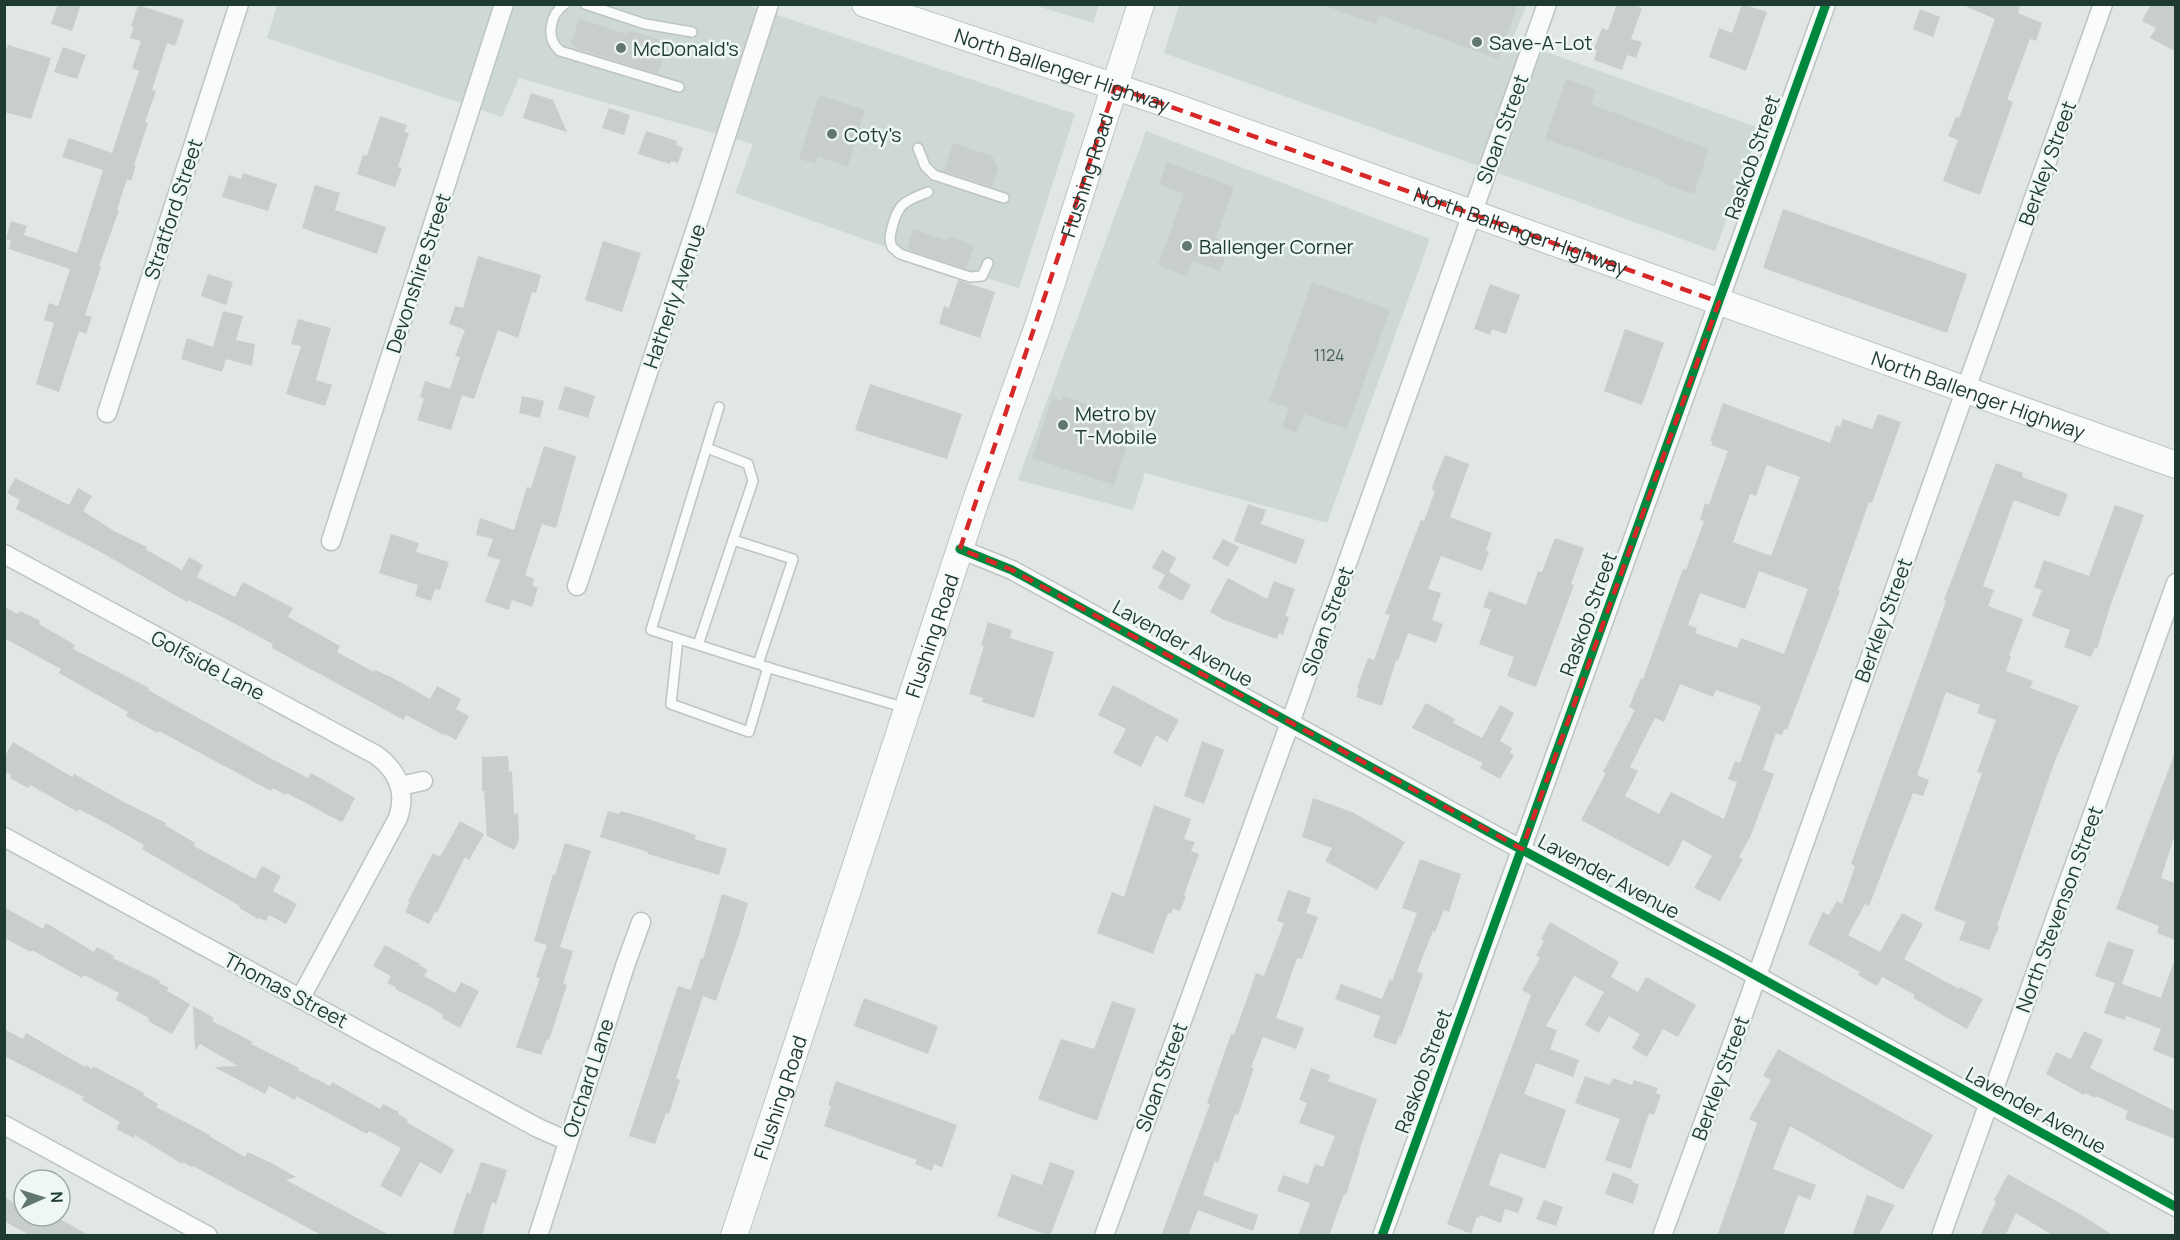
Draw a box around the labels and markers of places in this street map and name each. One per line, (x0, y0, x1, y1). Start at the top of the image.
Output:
place label: Save-A-Lot (1489, 29, 1593, 56)
place label: McDonald's (633, 35, 739, 62)
marker: Save-A-Lot (1470, 35, 1484, 49)
marker: McDonald's (614, 41, 628, 55)
place label: Coty's (844, 121, 902, 148)
marker: Coty's (825, 127, 839, 141)
place label: Ballenger Corner (1199, 233, 1354, 260)
marker: Ballenger Corner (1180, 239, 1194, 253)
place label: Metro by T-Mobile (1075, 400, 1157, 450)
marker: Metro by T-Mobile (1056, 418, 1070, 432)

